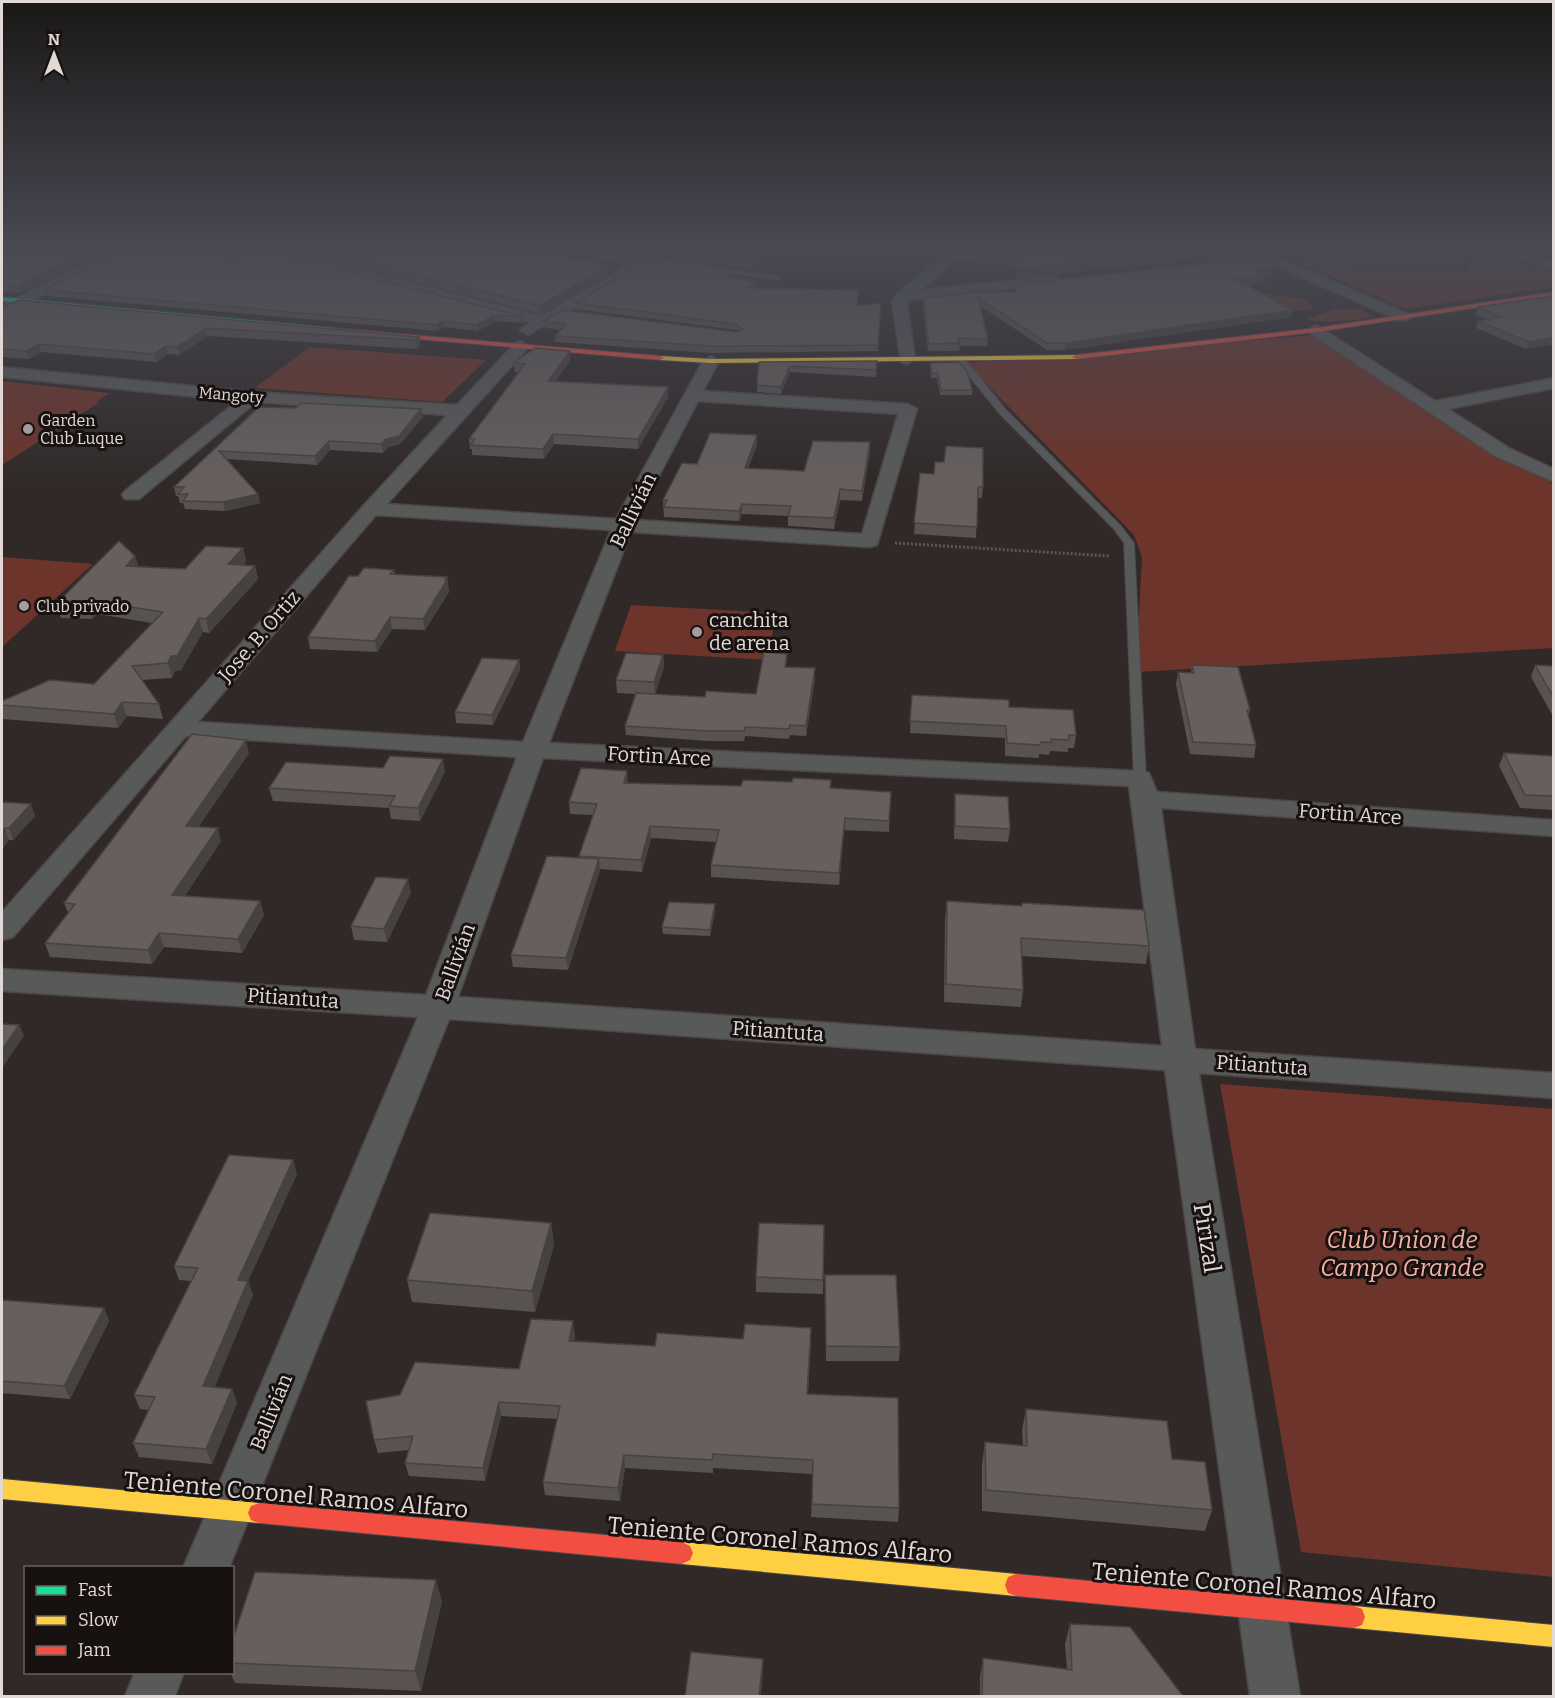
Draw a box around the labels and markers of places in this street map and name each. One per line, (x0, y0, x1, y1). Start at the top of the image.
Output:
place label: Garden Club Luque (40, 411, 123, 448)
marker: Garden Club Luque (21, 422, 35, 436)
place label: Club privado (36, 597, 129, 616)
marker: Club privado (17, 599, 31, 613)
place label: canchita de arena (709, 608, 790, 655)
marker: canchita de arena (690, 625, 704, 639)

